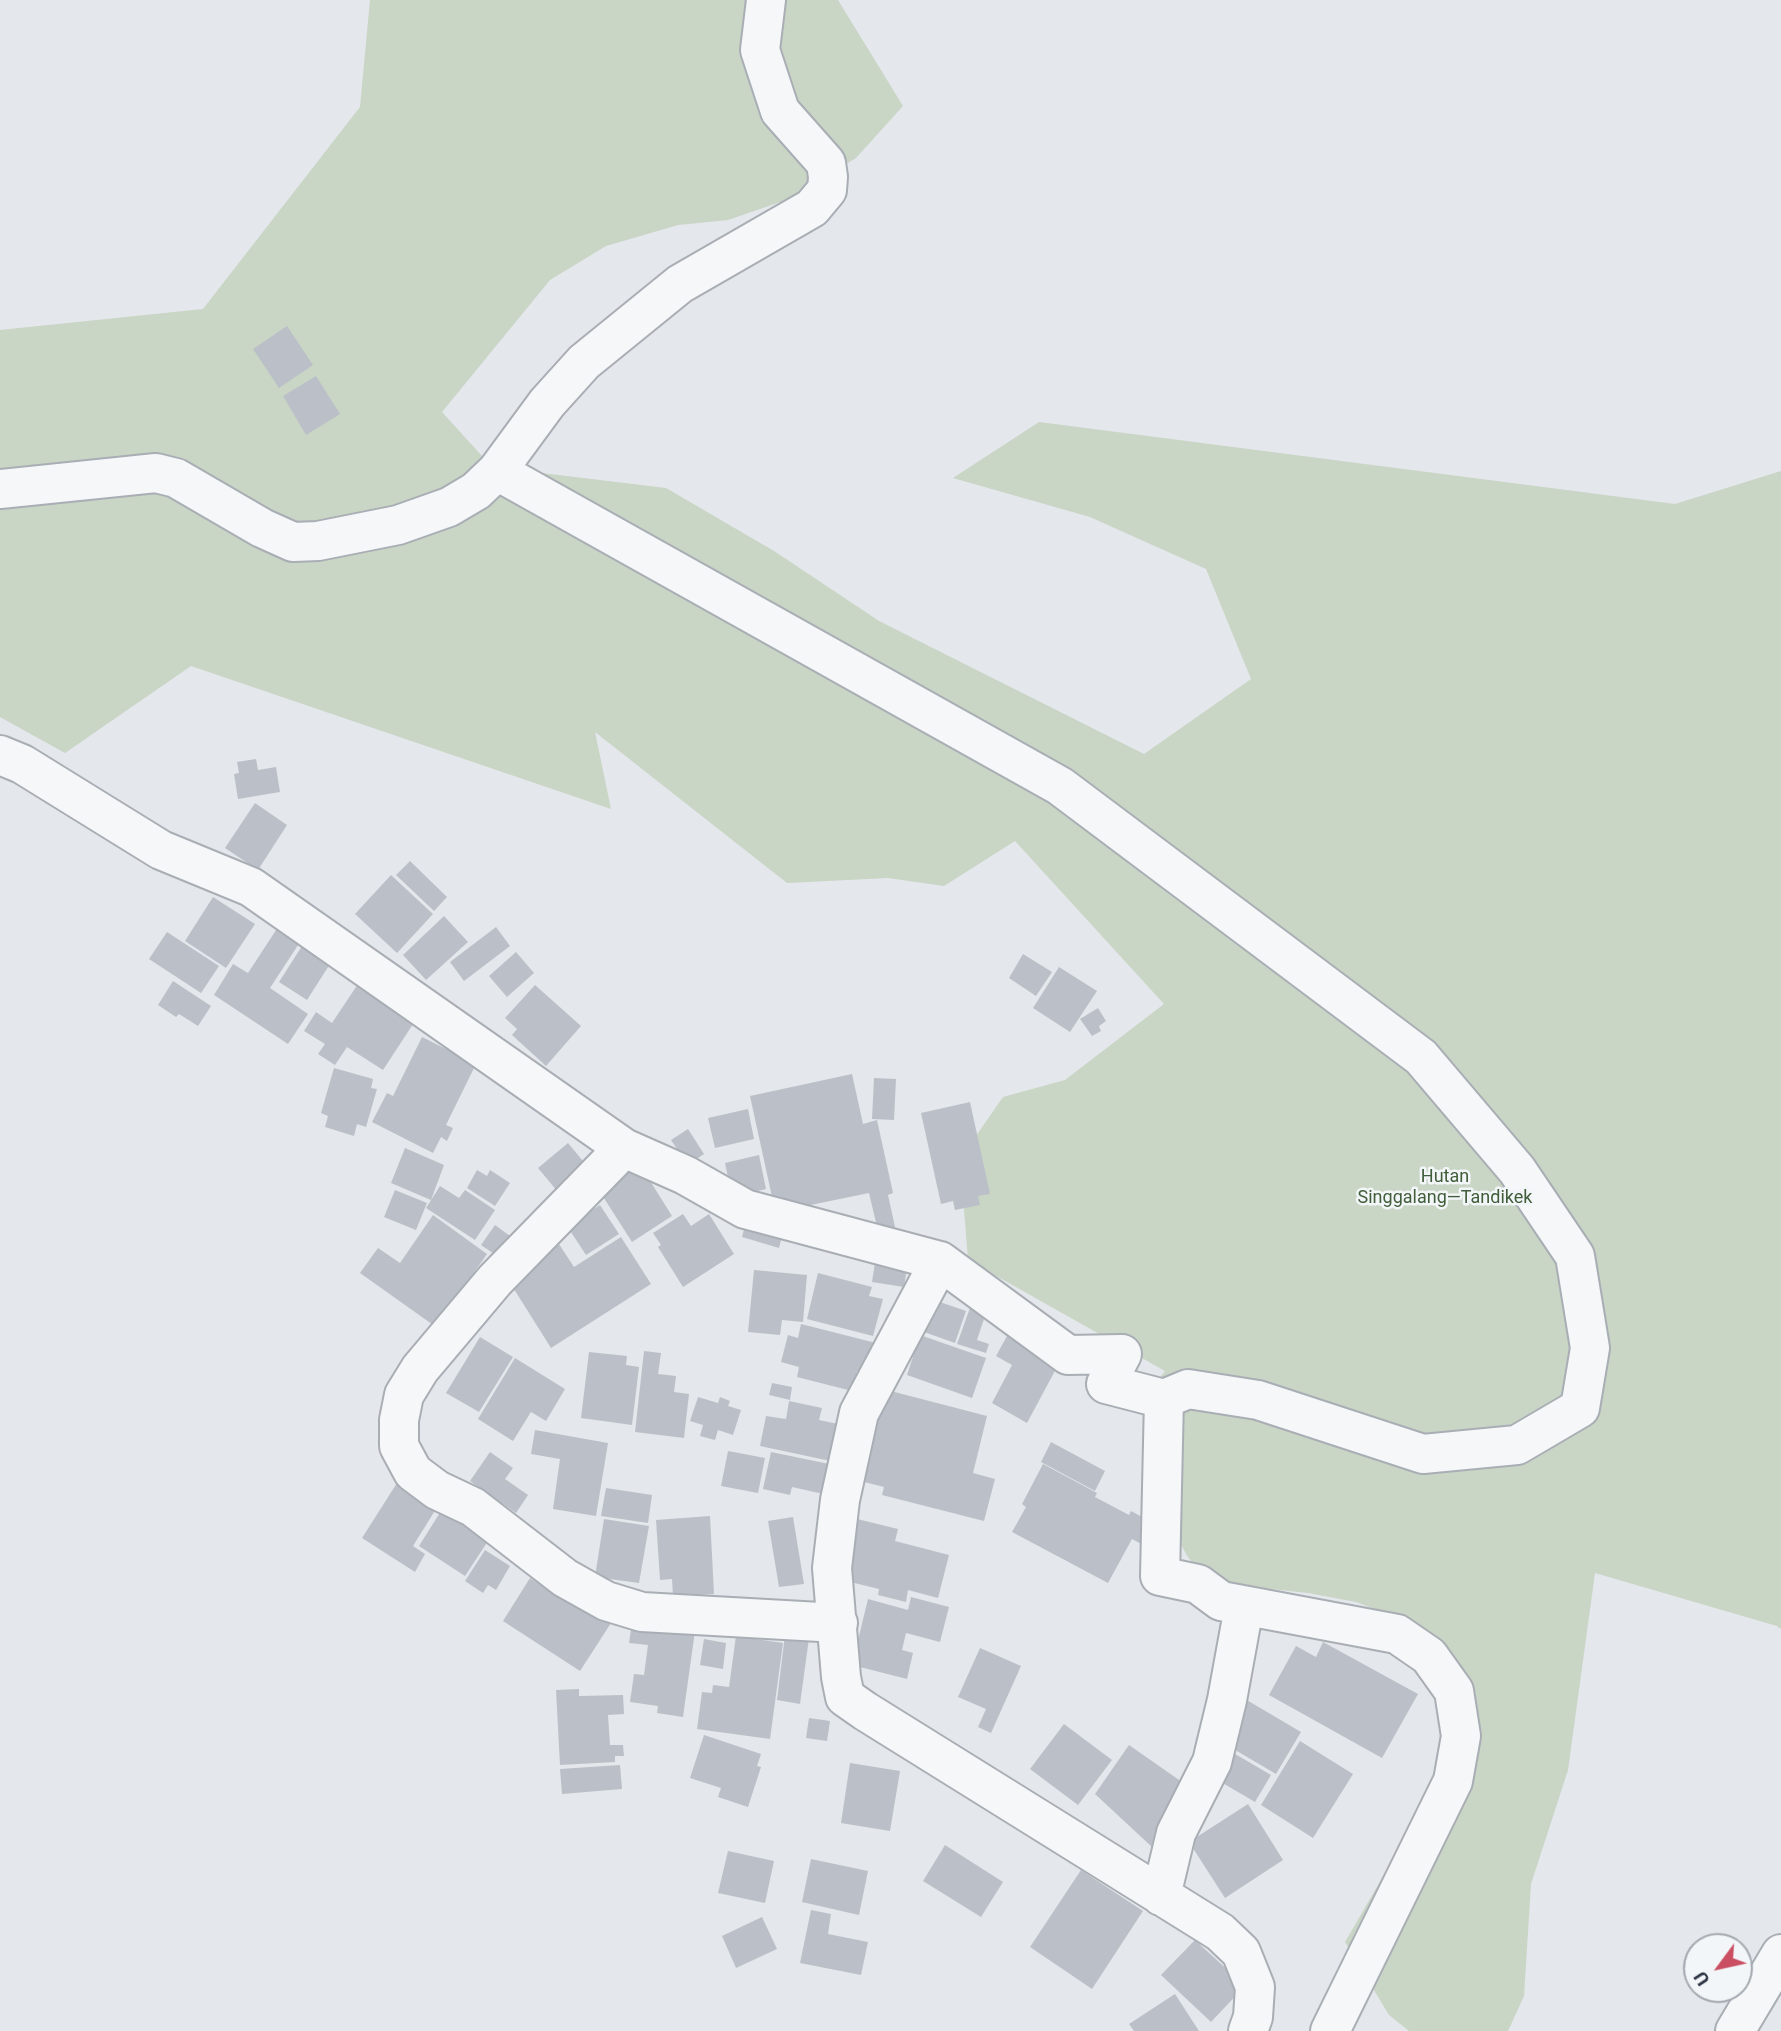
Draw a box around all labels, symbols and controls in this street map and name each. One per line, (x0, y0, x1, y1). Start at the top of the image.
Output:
park label: Hutan Singgalang—Tandikek (1358, 1166, 1532, 1208)
north arrow (1683, 1933, 1753, 2003)
text: U (1689, 1967, 1715, 1990)

